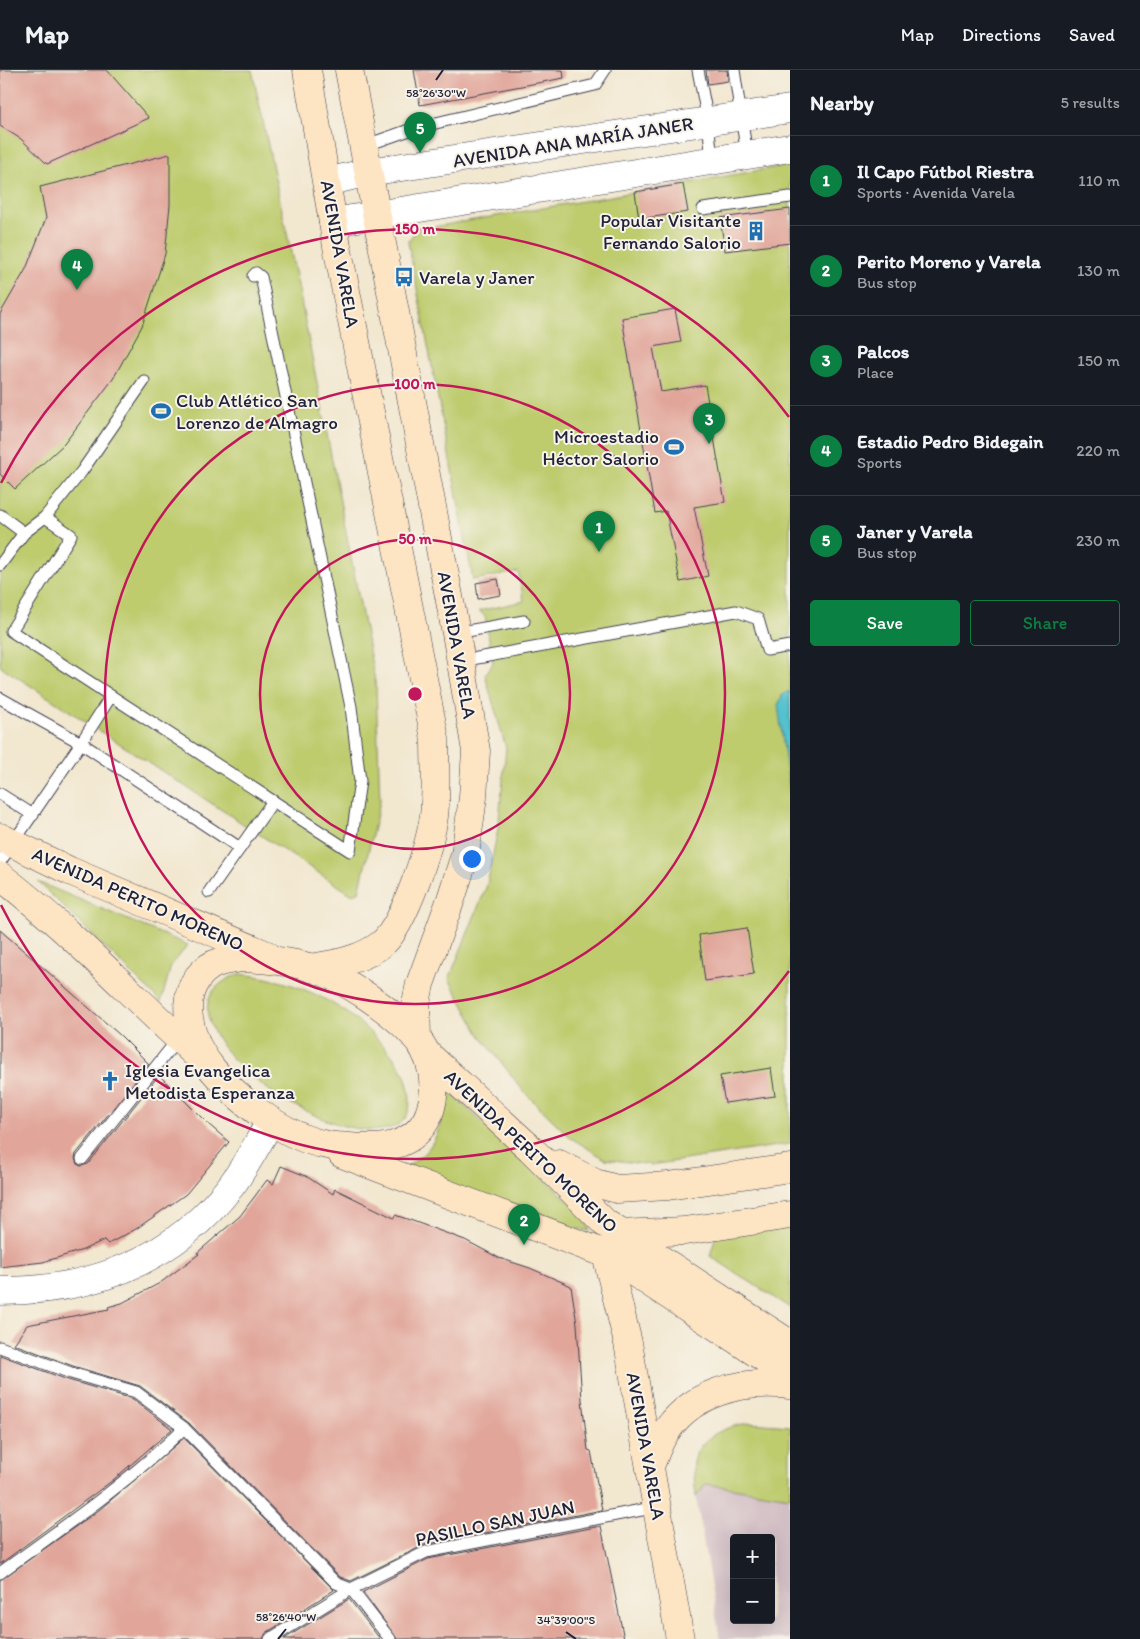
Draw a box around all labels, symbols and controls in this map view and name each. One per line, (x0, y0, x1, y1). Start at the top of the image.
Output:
text: Map (25, 20, 69, 49)
text: Map (901, 24, 934, 46)
text: Directions (962, 24, 1041, 46)
text: Saved (1069, 24, 1115, 46)
text: 58°26'30"W (406, 86, 466, 100)
text: Nearby (810, 90, 874, 115)
text: 5 results (1060, 93, 1120, 112)
pin: 5 (404, 112, 436, 153)
street label: AVENIDA ANA MARÍA JANER (451, 112, 695, 172)
text: Il Capo Fútbol Riestra (857, 160, 1034, 183)
text: 1 (822, 171, 830, 190)
text: 110 m (1078, 171, 1120, 190)
street label: AVENIDA VARELA (316, 178, 364, 330)
text: Sports · Avenida Varela (857, 183, 1015, 202)
place label: Popular Visitante Fernando Salorio (600, 209, 741, 254)
text: 150 m (395, 220, 435, 238)
building icon: Popular Visitante Fernando Salorio (745, 220, 767, 242)
pin: 4 (61, 249, 93, 290)
text: Perito Moreno y Varela (857, 250, 1041, 273)
text: 2 (822, 261, 830, 280)
text: 130 m (1077, 261, 1120, 280)
bus stop icon: Varela y Janer (393, 266, 415, 288)
place label: Varela y Janer (419, 266, 535, 289)
text: Bus stop (857, 273, 917, 292)
text: Palcos (857, 340, 909, 363)
text: 3 (822, 351, 830, 370)
text: 150 m (1077, 351, 1120, 370)
text: Place (857, 363, 894, 382)
text: 100 m (394, 375, 436, 393)
place label: Club Atlético San Lorenzo de Almagro (176, 389, 338, 434)
sports icon: Club Atlético San Lorenzo de Almagro (150, 400, 172, 422)
pin: 3 (693, 403, 725, 444)
place label: Microestadio Héctor Salorio (542, 425, 659, 470)
text: Estadio Pedro Bidegain (857, 430, 1043, 453)
sports icon: Microestadio Héctor Salorio (663, 436, 685, 458)
text: 4 (821, 441, 831, 460)
text: 220 m (1076, 441, 1120, 460)
text: Sports (857, 453, 902, 472)
pin: 1 (583, 511, 615, 552)
text: Janer y Varela (857, 520, 973, 543)
text: 50 m (398, 530, 432, 548)
text: 5 (822, 531, 830, 550)
text: 230 m (1076, 531, 1120, 550)
text: Bus stop (857, 543, 917, 562)
street label: AVENIDA VARELA (433, 569, 481, 721)
button: Save (810, 600, 960, 646)
button: Share (970, 600, 1120, 646)
centre of rings (406, 685, 424, 703)
street label: AVENIDA PERITO MORENO (29, 842, 247, 956)
your location (459, 846, 485, 872)
place label: Iglesia Evangelica Metodista Esperanza (125, 1059, 295, 1104)
street label: AVENIDA PERITO MORENO (439, 1065, 623, 1237)
church icon: Iglesia Evangelica Metodista Esperanza (99, 1070, 121, 1092)
pin: 2 (508, 1204, 540, 1245)
street label: AVENIDA VARELA (622, 1370, 670, 1522)
street label: PASILLO SAN JUAN (413, 1495, 577, 1551)
map controls (730, 1534, 775, 1624)
button: + (730, 1534, 775, 1579)
button: − (730, 1579, 775, 1624)
text: 58°26'40"W (256, 1610, 316, 1624)
text: 34°39'00"S (537, 1613, 595, 1627)

